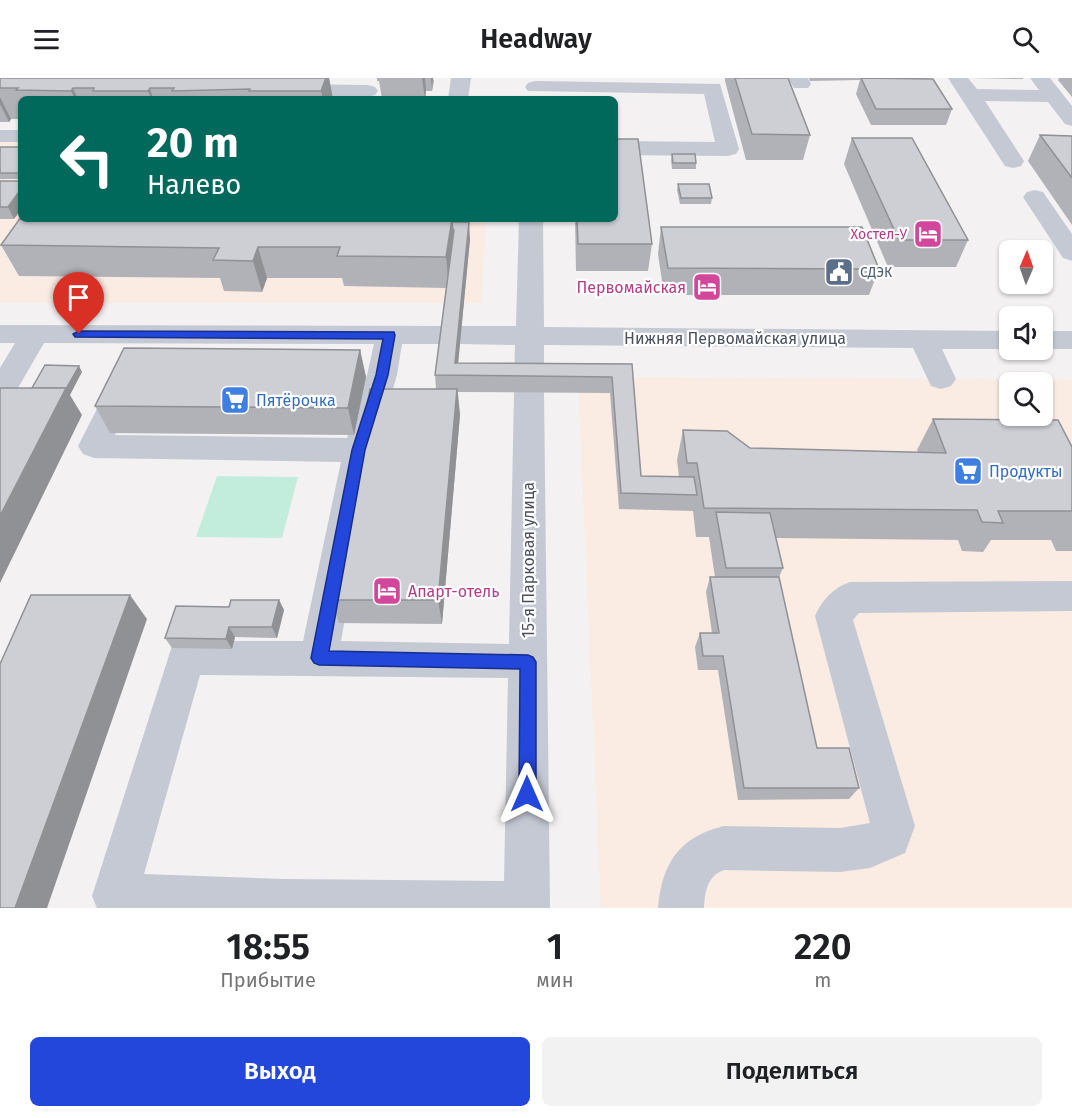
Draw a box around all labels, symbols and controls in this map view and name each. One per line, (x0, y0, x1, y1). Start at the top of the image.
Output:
icon: menu (30, 23, 63, 56)
text: Headway (480, 23, 592, 55)
icon: search (1009, 23, 1042, 56)
text: 20 m (147, 118, 239, 168)
icon: left (48, 120, 126, 198)
text: Налево (147, 169, 241, 201)
hotel icon: Хостел-У (912, 218, 944, 250)
place label: Хостел-У (851, 226, 907, 243)
north arrow (999, 240, 1053, 294)
map controls (999, 240, 1053, 426)
public building icon: СДЭК (823, 256, 855, 288)
place label: СДЭК (860, 264, 893, 281)
hotel icon: Первомайская (691, 271, 723, 303)
pin (53, 272, 104, 334)
place label: Первомайская (576, 278, 686, 297)
icon: arrive (62, 281, 95, 314)
button: sound (999, 306, 1053, 360)
street label: Нижняя Первомайская улица (624, 329, 846, 348)
button: search (999, 372, 1053, 426)
supermarket icon: Пятёрочка (219, 384, 251, 416)
place label: Пятёрочка (256, 391, 336, 410)
supermarket icon: Продукты (952, 455, 984, 487)
place label: Продукты (989, 462, 1063, 481)
street label: 15-я Парковая улица (519, 482, 538, 638)
hotel icon: Апарт-отель (371, 575, 403, 607)
place label: Апарт-отель (408, 582, 500, 601)
position arrow (495, 762, 559, 826)
text: 18:55 (226, 925, 310, 969)
text: 1 (547, 925, 563, 969)
text: 220 (794, 925, 852, 969)
text: Прибытие (220, 968, 316, 992)
text: мин (536, 968, 574, 992)
text: m (814, 968, 831, 992)
button: Выход (30, 1037, 530, 1106)
button: Поделиться (542, 1037, 1042, 1106)

